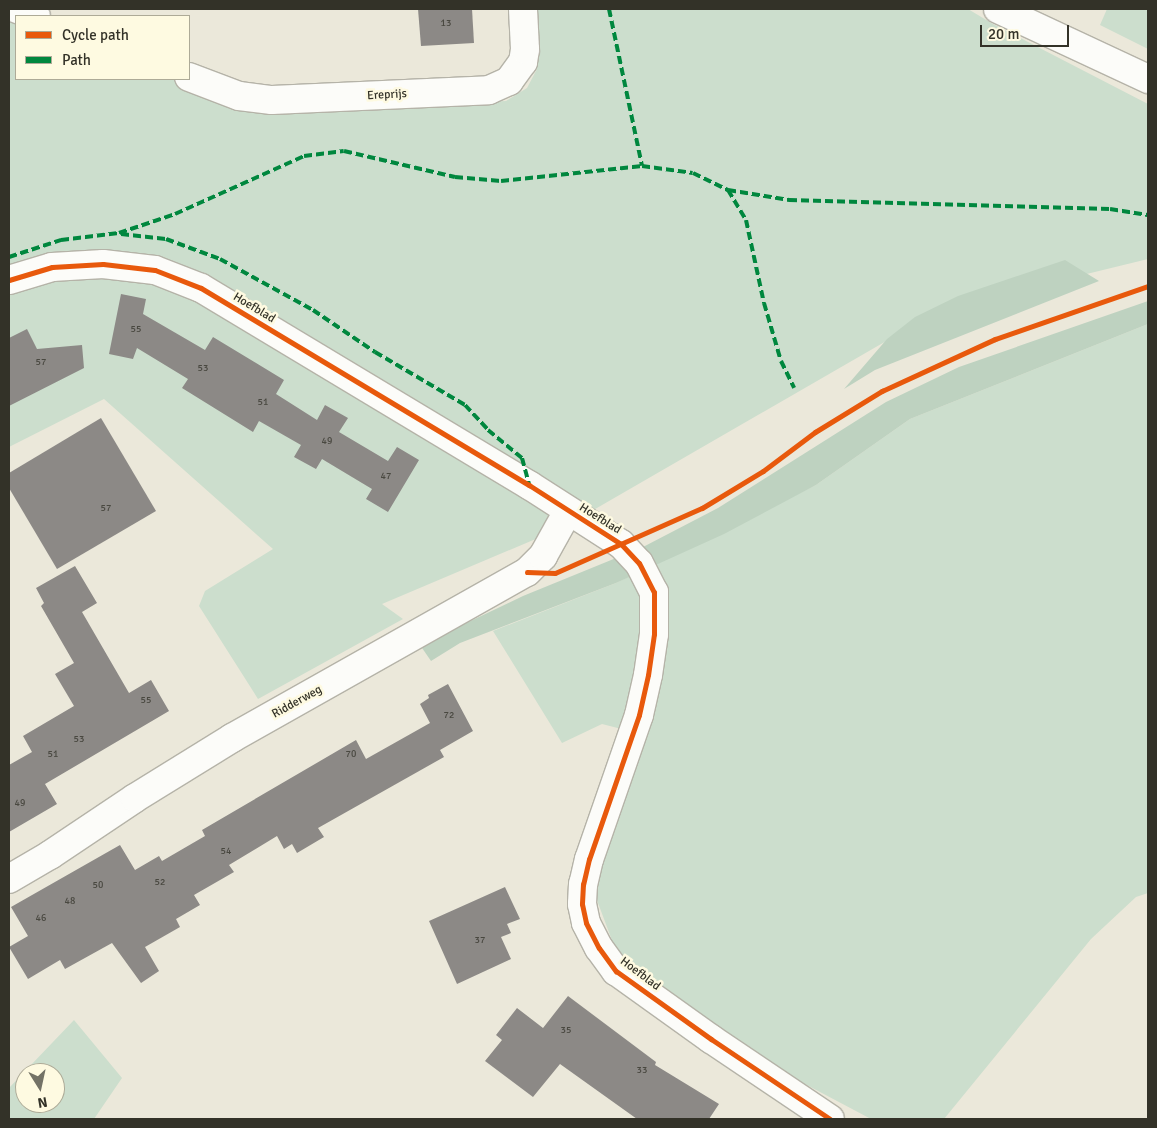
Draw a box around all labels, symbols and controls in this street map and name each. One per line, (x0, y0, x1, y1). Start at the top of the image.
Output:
legend (15, 15, 190, 80)
scale bar (982, 15, 1071, 47)
house number: 13 (441, 18, 451, 30)
text: 20 m (988, 25, 1019, 43)
text: Cycle path (62, 26, 129, 44)
text: Path (62, 51, 91, 69)
street label: Ereprijs (367, 87, 407, 103)
street label: Hoefblad (230, 290, 278, 326)
house number: 55 (131, 324, 141, 336)
house number: 57 (36, 357, 46, 369)
house number: 53 (198, 363, 208, 375)
house number: 51 (258, 397, 268, 409)
house number: 49 (322, 436, 332, 448)
house number: 47 (381, 471, 391, 483)
street label: Hoefblad (576, 501, 624, 537)
house number: 57 (101, 503, 111, 515)
street label: Ridderweg (270, 682, 324, 722)
house number: 55 (141, 695, 151, 707)
house number: 72 (444, 710, 454, 722)
house number: 53 (74, 734, 84, 746)
house number: 51 (48, 749, 58, 761)
house number: 70 (346, 749, 356, 761)
house number: 49 (15, 798, 25, 810)
house number: 54 (221, 846, 231, 858)
house number: 52 (155, 877, 165, 889)
house number: 50 (93, 880, 103, 892)
house number: 48 (65, 896, 75, 908)
house number: 46 (36, 913, 46, 925)
house number: 37 (475, 935, 485, 947)
street label: Hoefblad (617, 954, 663, 994)
house number: 35 (561, 1025, 571, 1037)
north arrow (15, 1063, 65, 1113)
house number: 33 (637, 1065, 647, 1077)
text: N (36, 1093, 49, 1111)

